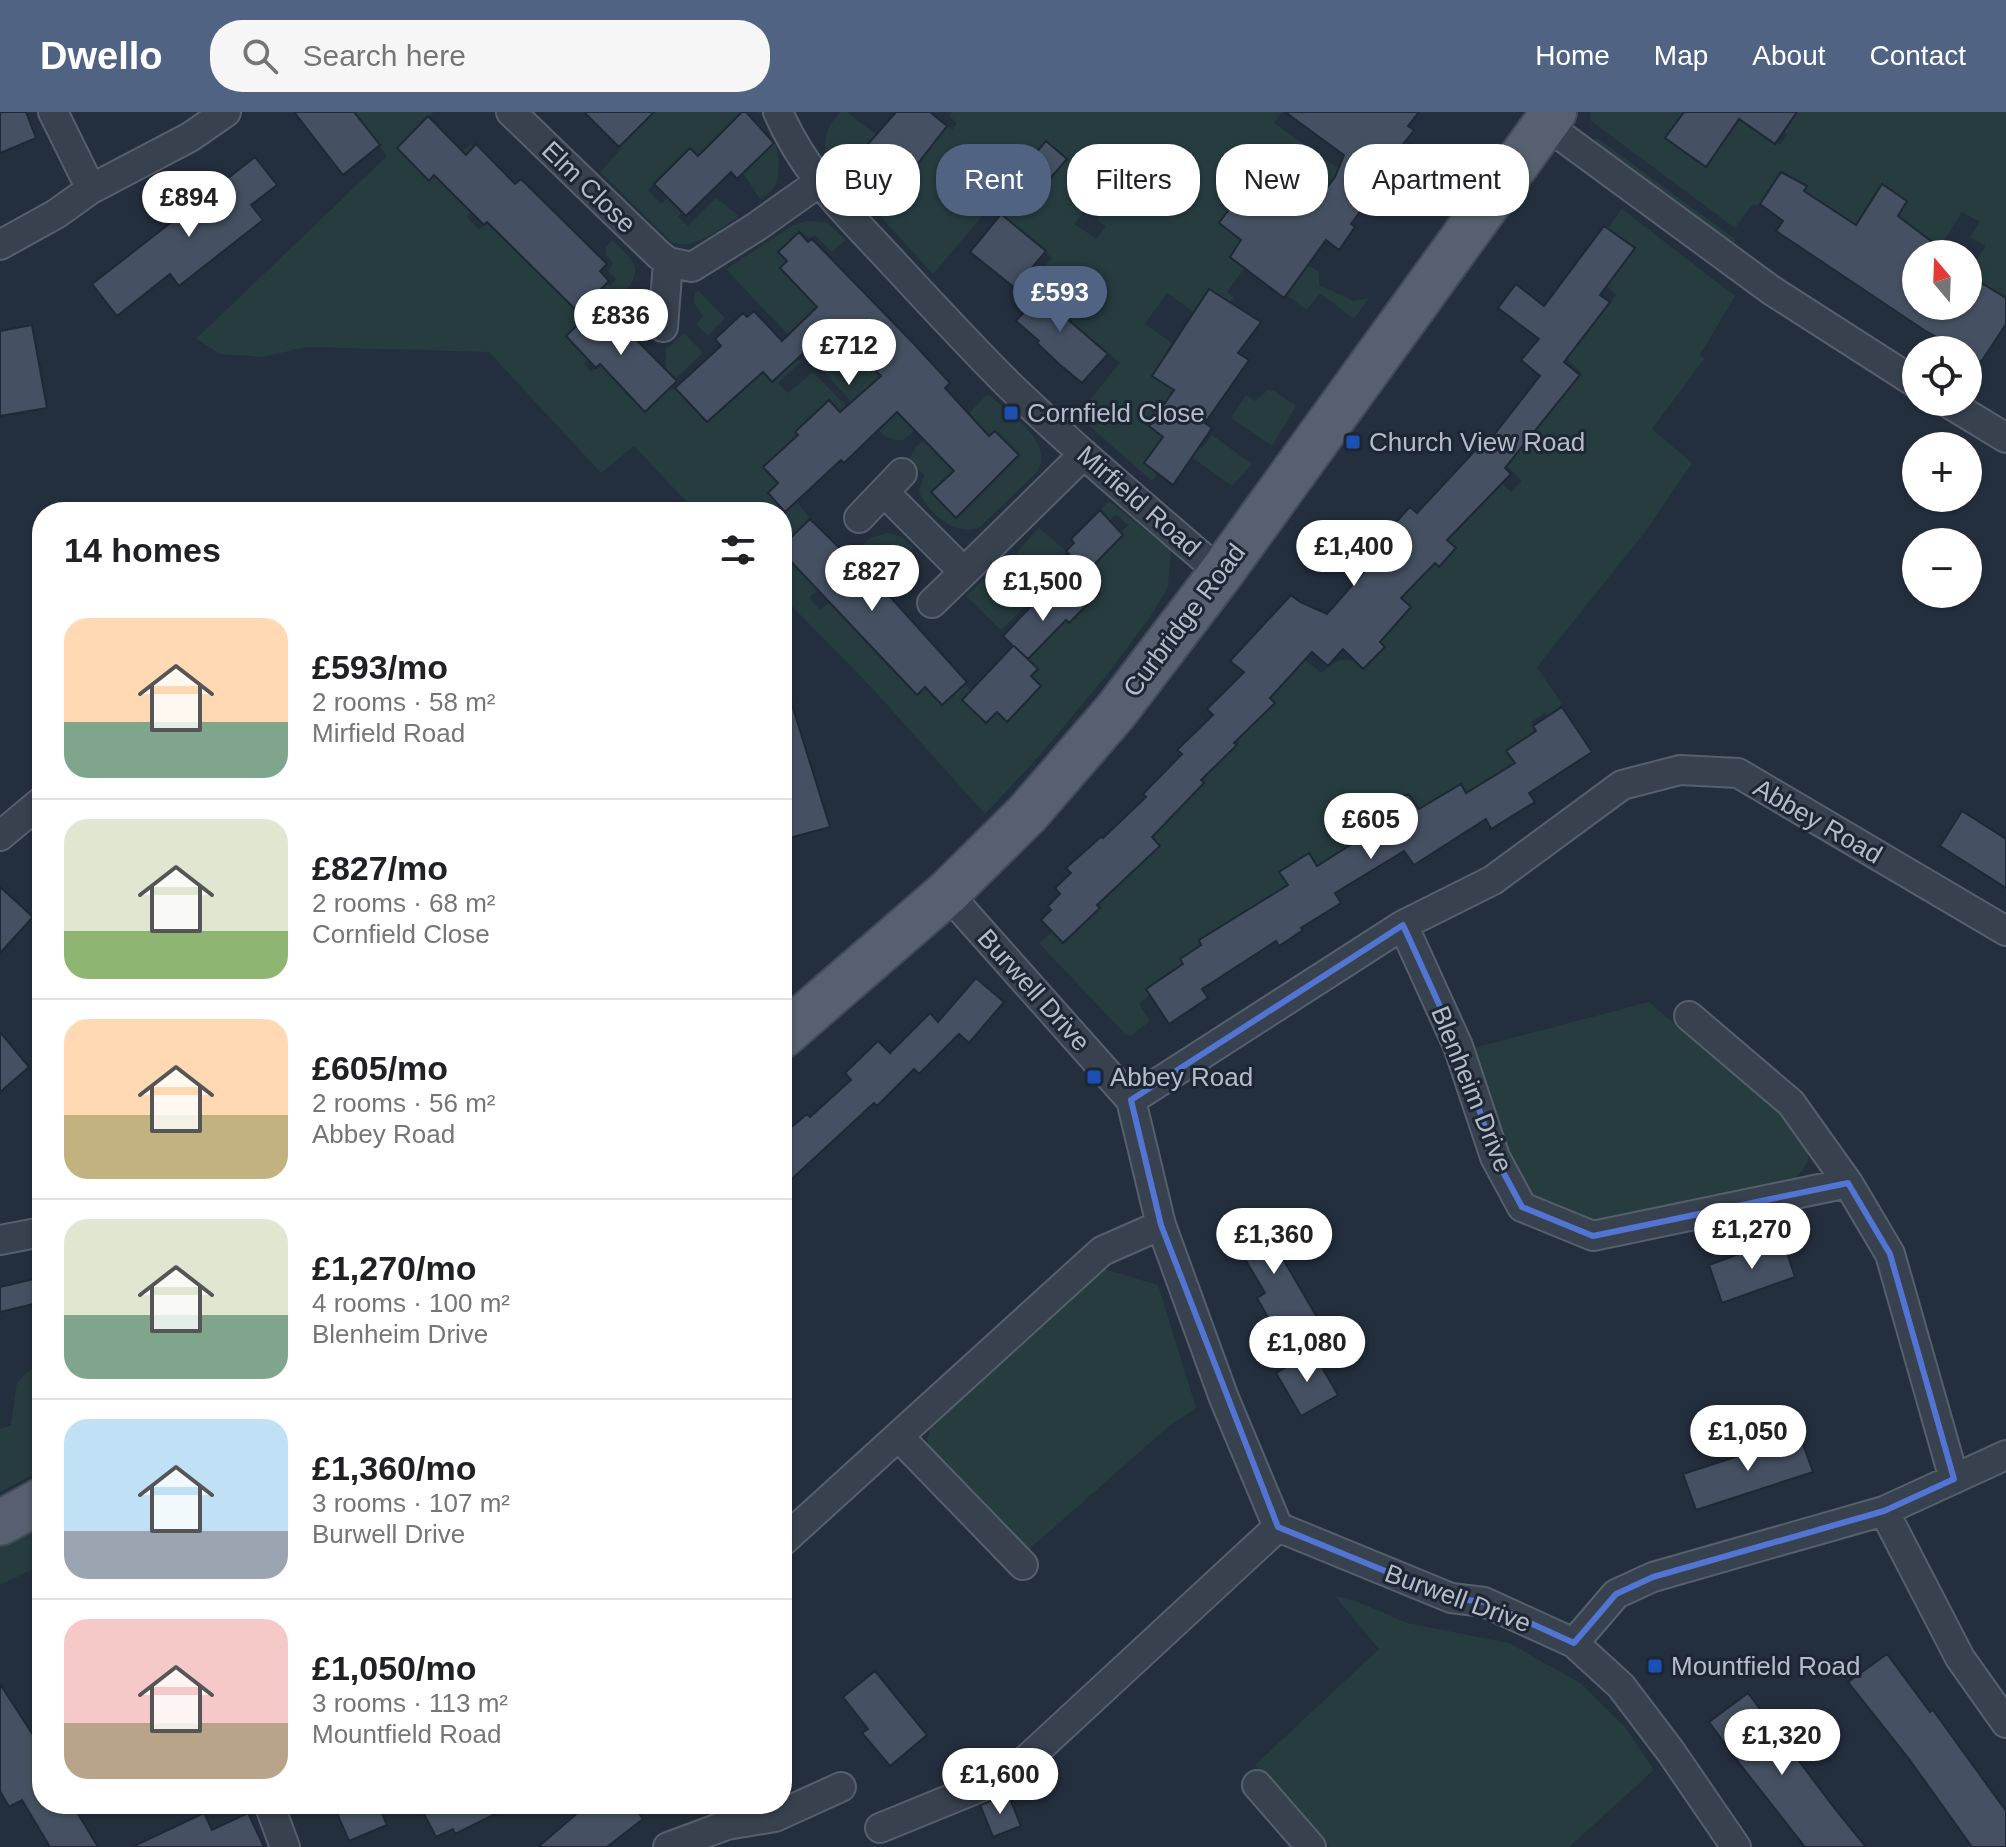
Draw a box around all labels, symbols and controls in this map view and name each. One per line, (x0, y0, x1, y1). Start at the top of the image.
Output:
search box (210, 20, 770, 92)
icon: search (238, 34, 282, 78)
text: Dwello (40, 35, 162, 77)
text: Search here (302, 39, 466, 72)
text: Home (1535, 40, 1610, 71)
text: Map (1654, 40, 1708, 71)
text: About (1752, 40, 1826, 71)
text: Contact (1870, 40, 1966, 71)
street label: Elm Close (536, 135, 642, 239)
chip: Buy (816, 144, 920, 216)
chip: Rent (936, 144, 1051, 216)
chip: Filters (1067, 144, 1200, 216)
chip: New (1216, 144, 1328, 216)
chip: Apartment (1344, 144, 1529, 216)
pin: £894 (142, 171, 236, 239)
text: £894 (160, 182, 218, 212)
north arrow (1902, 240, 1982, 320)
map controls (1902, 240, 1982, 608)
pin: £593 (1013, 266, 1107, 334)
text: £593 (1031, 277, 1089, 307)
pin: £836 (574, 289, 668, 357)
text: £836 (592, 300, 650, 330)
pin: £712 (802, 319, 896, 387)
text: £712 (820, 330, 878, 360)
button: locate (1902, 336, 1982, 416)
place label: Cornfield Close (1027, 398, 1205, 428)
marker: Cornfield Close (1002, 404, 1020, 422)
place label: Church View Road (1369, 427, 1585, 457)
button: + (1902, 432, 1982, 512)
marker: Church View Road (1344, 433, 1362, 451)
street label: Mirfield Road (1071, 439, 1207, 563)
pin: £1,400 (1289, 520, 1419, 588)
icon: filters (716, 528, 760, 572)
button: − (1902, 528, 1982, 608)
text: 14 homes (64, 531, 221, 569)
text: £1,400 (1314, 531, 1394, 561)
street label: Curbridge Road (1117, 538, 1251, 702)
pin: £827 (825, 545, 919, 613)
pin: £1,500 (978, 555, 1108, 623)
text: £827 (843, 556, 901, 586)
text: £1,500 (1003, 566, 1083, 596)
text: £593/mo (312, 648, 448, 686)
icon: home (128, 650, 224, 746)
text: 2 rooms · 58 m² (312, 687, 496, 717)
text: Mirfield Road (312, 718, 465, 748)
street label: Abbey Road (1749, 772, 1887, 870)
pin: £605 (1324, 793, 1418, 861)
text: £605 (1342, 804, 1400, 834)
text: £827/mo (312, 849, 448, 887)
icon: home (128, 851, 224, 947)
text: 2 rooms · 68 m² (312, 888, 496, 918)
text: Cornfield Close (312, 919, 490, 949)
street label: Burwell Drive (972, 923, 1096, 1057)
street label: Blenheim Drive (1425, 1002, 1519, 1176)
text: £605/mo (312, 1049, 448, 1087)
icon: home (128, 1051, 224, 1147)
place label: Abbey Road (1110, 1062, 1253, 1092)
marker: Abbey Road (1085, 1068, 1103, 1086)
text: 2 rooms · 56 m² (312, 1088, 496, 1118)
text: Abbey Road (312, 1119, 455, 1149)
pin: £1,270 (1687, 1203, 1817, 1271)
pin: £1,360 (1209, 1208, 1339, 1276)
text: £1,270 (1712, 1214, 1792, 1244)
text: £1,360 (1234, 1219, 1314, 1249)
text: £1,270/mo (312, 1249, 476, 1287)
icon: home (128, 1251, 224, 1347)
text: 4 rooms · 100 m² (312, 1288, 510, 1318)
pin: £1,080 (1242, 1316, 1372, 1384)
text: Blenheim Drive (312, 1319, 488, 1349)
text: £1,080 (1267, 1327, 1347, 1357)
pin: £1,050 (1683, 1405, 1813, 1473)
text: £1,050 (1708, 1416, 1788, 1446)
text: £1,360/mo (312, 1449, 476, 1487)
icon: home (128, 1451, 224, 1547)
text: 3 rooms · 107 m² (312, 1488, 510, 1518)
text: Burwell Drive (312, 1519, 465, 1549)
street label: Burwell Drive (1381, 1558, 1535, 1638)
text: £1,050/mo (312, 1649, 476, 1687)
icon: home (128, 1651, 224, 1747)
place label: Mountfield Road (1671, 1651, 1860, 1681)
marker: Mountfield Road (1646, 1657, 1664, 1675)
text: 3 rooms · 113 m² (312, 1688, 508, 1718)
pin: £1,320 (1717, 1709, 1847, 1777)
text: Mountfield Road (312, 1719, 501, 1749)
text: £1,320 (1742, 1720, 1822, 1750)
pin: £1,600 (935, 1748, 1065, 1816)
text: £1,600 (960, 1759, 1040, 1789)

